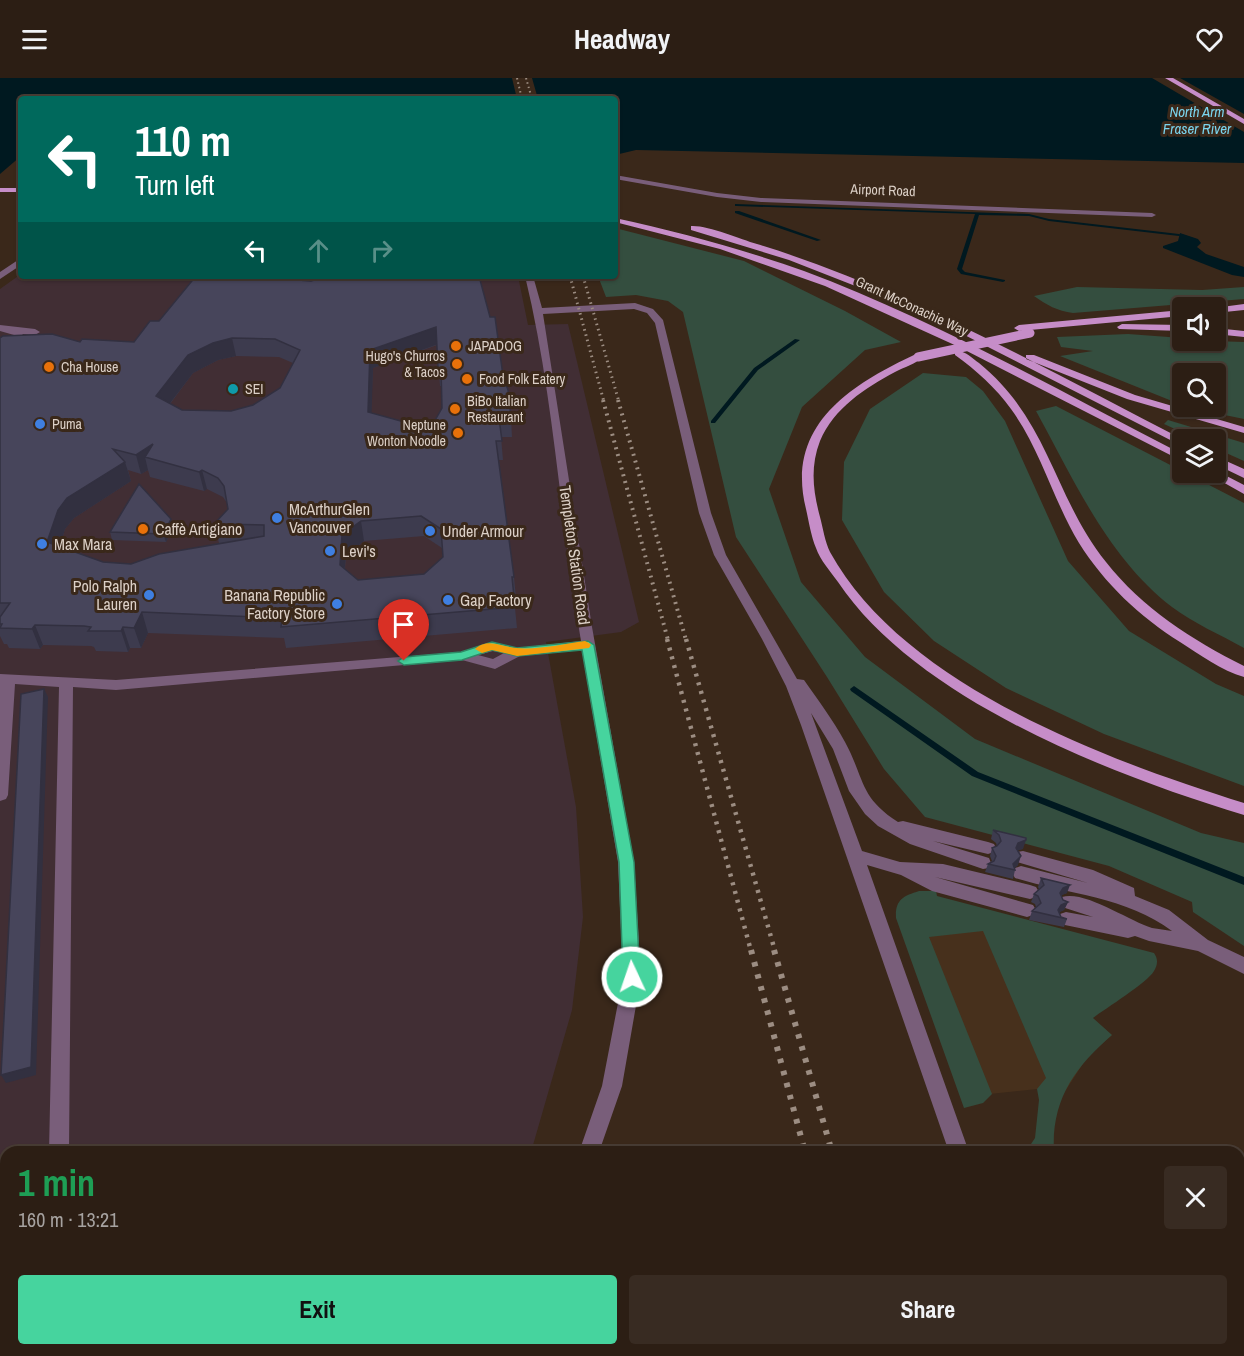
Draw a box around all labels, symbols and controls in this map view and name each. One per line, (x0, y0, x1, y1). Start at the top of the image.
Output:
text: Headway (574, 21, 670, 57)
icon: menu (18, 23, 51, 56)
icon: heart (1193, 23, 1226, 56)
water label: North Arm Fraser River (1163, 101, 1232, 139)
text: 110 m (135, 113, 231, 169)
icon: left (36, 120, 114, 198)
text: Turn left (135, 167, 214, 203)
street label: Airport Road (849, 180, 916, 200)
icon: left (239, 234, 272, 267)
icon: ahead (302, 234, 335, 267)
icon: right (365, 234, 398, 267)
street label: Grant McConachie Way (853, 272, 971, 340)
map controls (1172, 297, 1226, 483)
button: sound (1172, 297, 1226, 351)
place label: JAPADOG (468, 337, 522, 355)
marker: JAPADOG (449, 339, 463, 353)
place label: Hugo's Churros & Tacos (366, 347, 445, 381)
marker: Hugo's Churros & Tacos (450, 357, 464, 371)
place label: Cha House (61, 358, 118, 376)
marker: Cha House (42, 360, 56, 374)
button: search (1172, 363, 1226, 417)
place label: Food Folk Eatery (479, 370, 566, 388)
marker: Food Folk Eatery (460, 372, 474, 386)
place label: SEI (245, 380, 264, 398)
marker: SEI (226, 382, 240, 396)
place label: BiBo Italian Restaurant (467, 392, 526, 426)
marker: BiBo Italian Restaurant (448, 402, 462, 416)
place label: Puma (52, 415, 83, 433)
place label: Neptune Wonton Noodle (367, 416, 446, 450)
marker: Puma (33, 417, 47, 431)
marker: Neptune Wonton Noodle (451, 426, 465, 440)
button: layers (1172, 429, 1226, 483)
street label: Templeton Station Road (554, 484, 596, 626)
place label: McArthurGlen Vancouver (289, 498, 370, 538)
marker: McArthurGlen Vancouver (270, 511, 284, 525)
place label: Caffè Artigiano (155, 518, 242, 540)
place label: Under Armour (442, 520, 524, 542)
marker: Caffè Artigiano (136, 522, 150, 536)
marker: Under Armour (423, 524, 437, 538)
place label: Max Mara (54, 533, 113, 555)
marker: Max Mara (35, 537, 49, 551)
place label: Levi's (342, 540, 376, 562)
marker: Levi's (323, 544, 337, 558)
place label: Polo Ralph Lauren (73, 575, 137, 615)
place label: Banana Republic Factory Store (224, 584, 325, 624)
marker: Polo Ralph Lauren (142, 588, 156, 602)
place label: Gap Factory (460, 589, 532, 611)
marker: Gap Factory (441, 593, 455, 607)
marker: Banana Republic Factory Store (330, 597, 344, 611)
pin (378, 599, 429, 661)
icon: arrive (387, 608, 420, 641)
position arrow (600, 945, 664, 1009)
text: 1 min (18, 1159, 95, 1207)
button: close (1164, 1166, 1227, 1229)
text: 160 m · 13:21 (18, 1206, 118, 1233)
button: Exit (18, 1275, 617, 1344)
button: Share (629, 1275, 1227, 1344)

